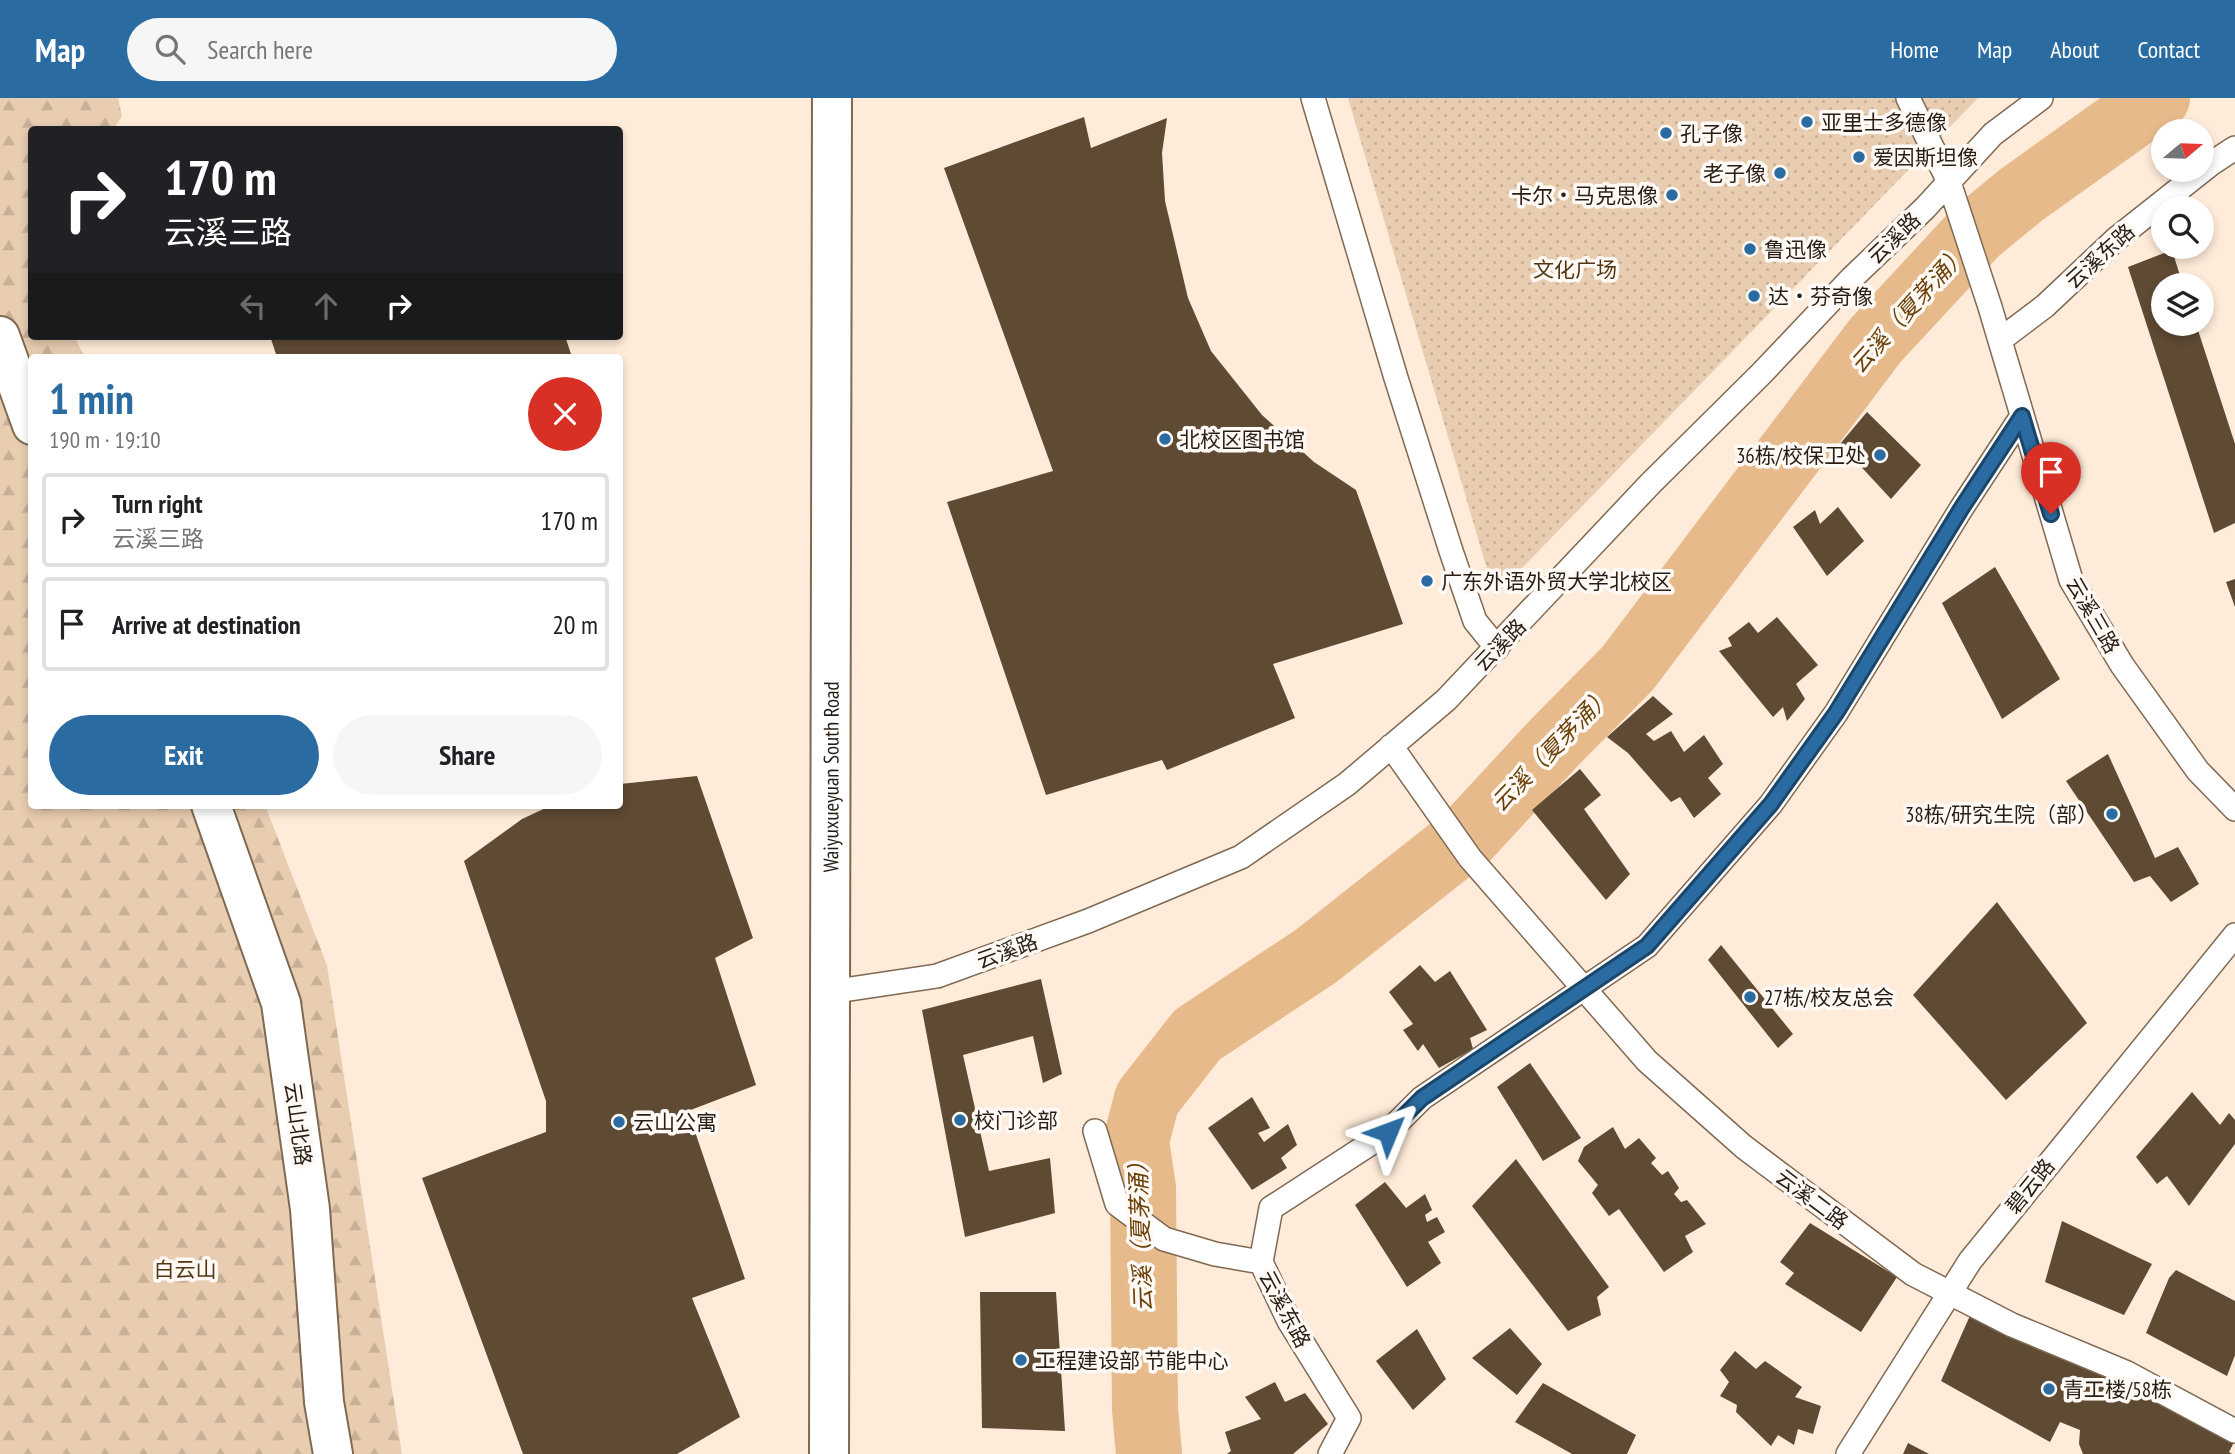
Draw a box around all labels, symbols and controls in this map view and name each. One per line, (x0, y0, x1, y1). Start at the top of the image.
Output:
search box (127, 18, 617, 81)
text: Map (35, 28, 85, 71)
icon: search (151, 30, 189, 68)
text: Search here (207, 33, 313, 66)
text: Home (1890, 34, 1939, 65)
text: Map (1977, 34, 2012, 65)
text: About (2050, 34, 2099, 65)
text: Contact (2137, 34, 2200, 65)
place label: 亚里士多德像 (1821, 109, 1947, 136)
marker: 亚里士多德像 (1799, 114, 1815, 130)
north arrow (2151, 119, 2214, 182)
map controls (2151, 119, 2214, 336)
place label: 孔子像 (1680, 120, 1743, 147)
marker: 孔子像 (1658, 125, 1674, 141)
place label: 爱因斯坦像 (1873, 144, 1978, 171)
text: 170 m (164, 145, 277, 209)
marker: 爱因斯坦像 (1851, 149, 1867, 165)
icon: right (49, 154, 140, 245)
place label: 老子像 (1703, 160, 1766, 187)
marker: 老子像 (1772, 165, 1788, 181)
place label: 卡尔・马克思像 (1511, 182, 1658, 209)
marker: 卡尔・马克思像 (1664, 187, 1680, 203)
button: search (2151, 196, 2214, 259)
street label: 云溪路 (1862, 206, 1926, 270)
text: 云溪三路 (164, 211, 292, 253)
street label: 云溪东路 (2060, 218, 2140, 294)
place label: 鲁迅像 (1764, 236, 1827, 263)
water label: 云溪（夏茅涌） (1843, 239, 1973, 379)
marker: 鲁迅像 (1742, 241, 1758, 257)
park label: 文化广场 (1533, 256, 1617, 283)
button: layers (2151, 273, 2214, 336)
place label: 达・芬奇像 (1768, 283, 1873, 310)
icon: left (234, 287, 272, 325)
icon: ahead (307, 287, 345, 325)
icon: right (380, 287, 418, 325)
marker: 达・芬奇像 (1746, 288, 1762, 304)
text: 1 min (49, 371, 134, 426)
button: close (528, 377, 602, 451)
text: 190 m · 19:10 (49, 425, 161, 454)
place label: 北校区图书馆 (1179, 426, 1305, 453)
marker: 北校区图书馆 (1157, 431, 1173, 447)
place label: 36栋/校保卫处 (1736, 442, 1866, 469)
pin (2021, 442, 2081, 514)
marker: 36栋/校保卫处 (1872, 447, 1888, 463)
icon: arrive (2032, 453, 2070, 491)
text: Turn right (112, 487, 203, 520)
icon: right (53, 501, 91, 539)
text: 170 m (540, 504, 598, 537)
text: 云溪三路 (112, 524, 204, 553)
place label: 广东外语外贸大学北校区 (1441, 568, 1672, 595)
street label: 云溪三路 (2060, 572, 2126, 658)
marker: 广东外语外贸大学北校区 (1419, 573, 1435, 589)
icon: arrive (53, 605, 91, 643)
text: Arrive at destination (112, 608, 301, 641)
text: 20 m (552, 608, 598, 641)
street label: 云溪路 (1468, 613, 1532, 677)
street label: Waiyuxueyuan South Road (817, 681, 844, 873)
water label: 云溪（夏茅涌） (1485, 681, 1617, 817)
button: Exit (49, 715, 319, 795)
button: Share (333, 715, 602, 795)
place label: 38栋/研究生院（部） (1905, 801, 2098, 828)
marker: 38栋/研究生院（部） (2104, 806, 2120, 822)
street label: 云溪路 (973, 928, 1041, 974)
place label: 27栋/校友总会 (1764, 984, 1894, 1011)
marker: 27栋/校友总会 (1742, 989, 1758, 1005)
street label: 云山北路 (279, 1081, 317, 1167)
position arrow (1351, 1095, 1425, 1169)
place label: 校门诊部 (974, 1107, 1058, 1134)
place label: 云山公寓 (633, 1109, 717, 1136)
marker: 校门诊部 (952, 1112, 968, 1128)
marker: 云山公寓 (611, 1114, 627, 1130)
water label: 云溪（夏茅涌） (1123, 1150, 1157, 1312)
street label: 碧云路 (2000, 1153, 2060, 1219)
street label: 云溪二路 (1770, 1163, 1854, 1235)
park label: 白云山 (154, 1256, 217, 1283)
street label: 云溪东路 (1253, 1266, 1317, 1352)
place label: 工程建设部 节能中心 (1035, 1347, 1228, 1374)
marker: 工程建设部 节能中心 (1013, 1352, 1029, 1368)
place label: 青工楼/58栋 (2063, 1376, 2172, 1403)
marker: 青工楼/58栋 (2041, 1381, 2057, 1397)

